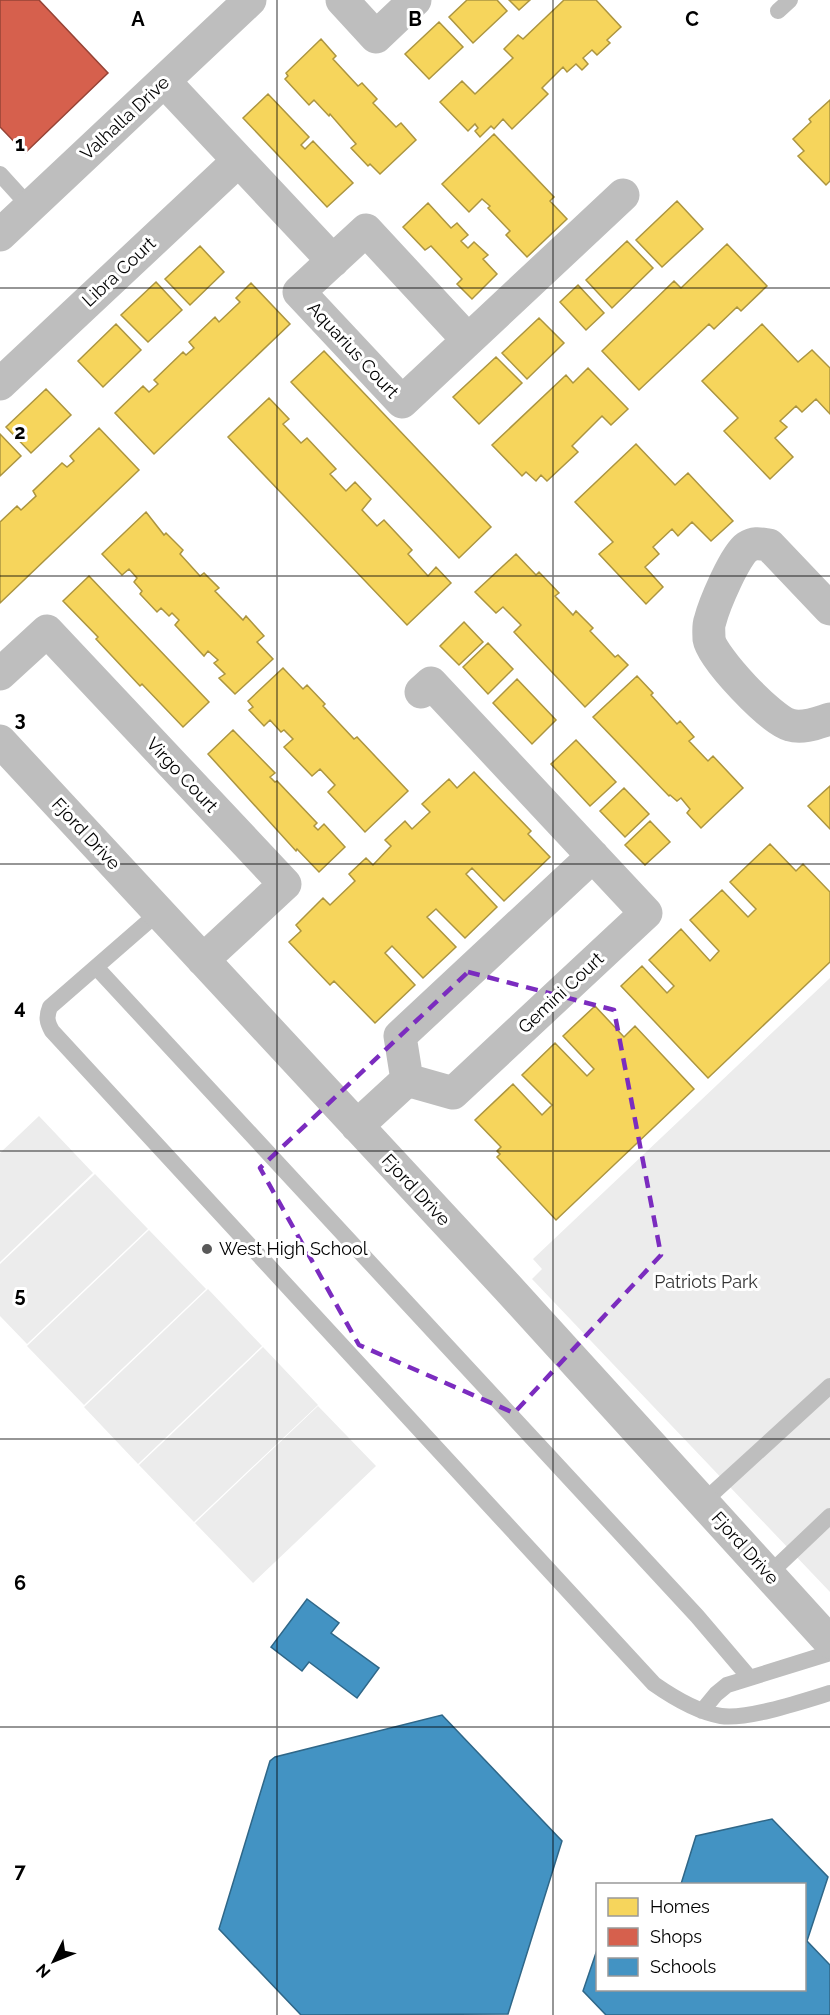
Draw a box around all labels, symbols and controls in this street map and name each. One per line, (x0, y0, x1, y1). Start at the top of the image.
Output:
text: A (131, 7, 145, 31)
text: B (408, 7, 422, 31)
text: C (685, 7, 699, 31)
street label: Valhalla Drive (76, 71, 174, 164)
text: 1 (15, 132, 25, 156)
street label: Libra Court (78, 232, 160, 311)
street label: Aquarius Court (303, 297, 403, 402)
text: 2 (14, 420, 26, 444)
text: 3 (14, 707, 26, 731)
street label: Virgo Court (142, 733, 222, 816)
street label: Fjord Drive (48, 794, 125, 874)
street label: Gemini Court (514, 948, 608, 1037)
text: 4 (14, 995, 26, 1019)
street label: Fjord Drive (378, 1150, 455, 1230)
place label: West High School (219, 1238, 368, 1259)
marker: West High School (200, 1242, 214, 1256)
park label: Patriots Park (654, 1271, 758, 1292)
text: 5 (14, 1283, 26, 1307)
street label: Fjord Drive (707, 1507, 784, 1589)
text: 6 (14, 1571, 26, 1595)
text: 7 (14, 1859, 26, 1883)
legend (596, 1883, 806, 1991)
text: Homes (650, 1896, 710, 1917)
text: Shops (650, 1926, 702, 1947)
north arrow (24, 1931, 84, 1991)
text: Schools (650, 1956, 717, 1977)
text: N (32, 1960, 55, 1982)

